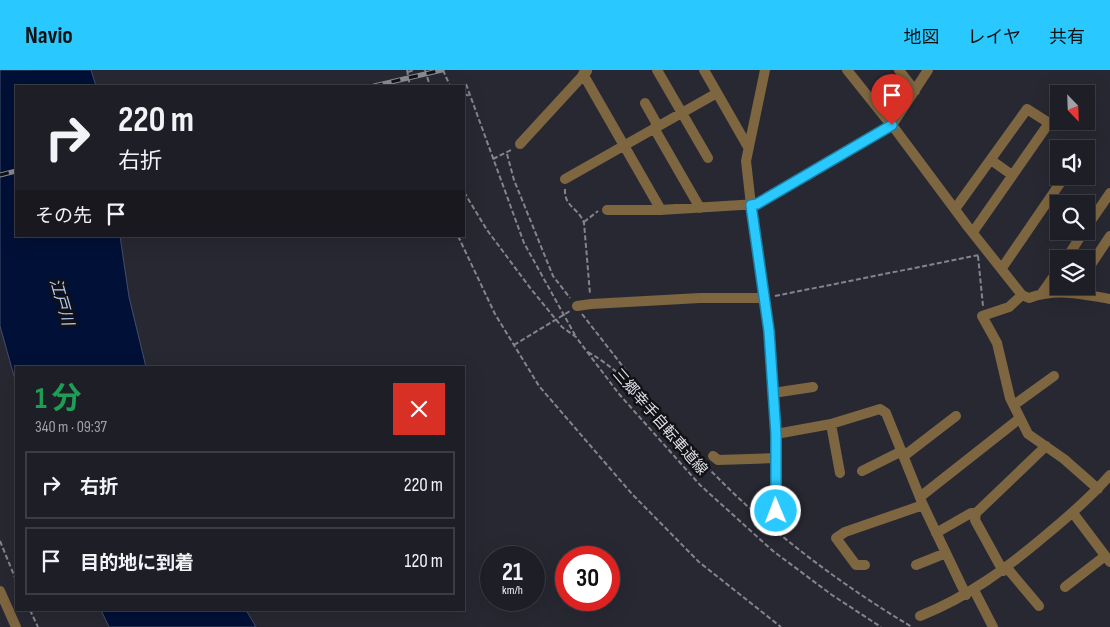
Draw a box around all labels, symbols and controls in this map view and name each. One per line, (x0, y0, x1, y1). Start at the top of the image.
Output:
text: Navio (25, 21, 73, 50)
text: 地図 (904, 27, 940, 48)
text: レイヤ (968, 27, 1021, 48)
text: 共有 (1049, 27, 1085, 48)
pin (871, 74, 913, 125)
icon: arrive (878, 81, 906, 109)
north arrow (1050, 85, 1095, 130)
map controls (1050, 85, 1095, 295)
text: 220 m (118, 99, 194, 142)
icon: right (35, 105, 100, 170)
button: sound (1050, 140, 1095, 185)
text: 右折 (118, 148, 162, 175)
button: search (1050, 195, 1095, 240)
icon: arrive (102, 200, 130, 228)
text: その先 (35, 205, 92, 228)
button: layers (1050, 250, 1095, 295)
water label: 江戸川 (45, 276, 77, 330)
street label: 三郷幸手自転車道線 (609, 365, 711, 479)
text: 1 分 (35, 381, 81, 417)
button: close (393, 383, 445, 435)
text: 340 m · 09:37 (35, 418, 107, 437)
icon: right (37, 471, 65, 499)
text: 220 m (404, 474, 443, 497)
text: 右折 (80, 476, 118, 499)
position arrow (749, 484, 801, 536)
speed limit sign: 30 (555, 546, 620, 611)
icon: arrive (37, 547, 65, 575)
text: 120 m (405, 550, 443, 573)
text: 目的地に到着 (80, 552, 194, 575)
text: 21 (502, 557, 523, 588)
text: km/h (502, 583, 523, 598)

